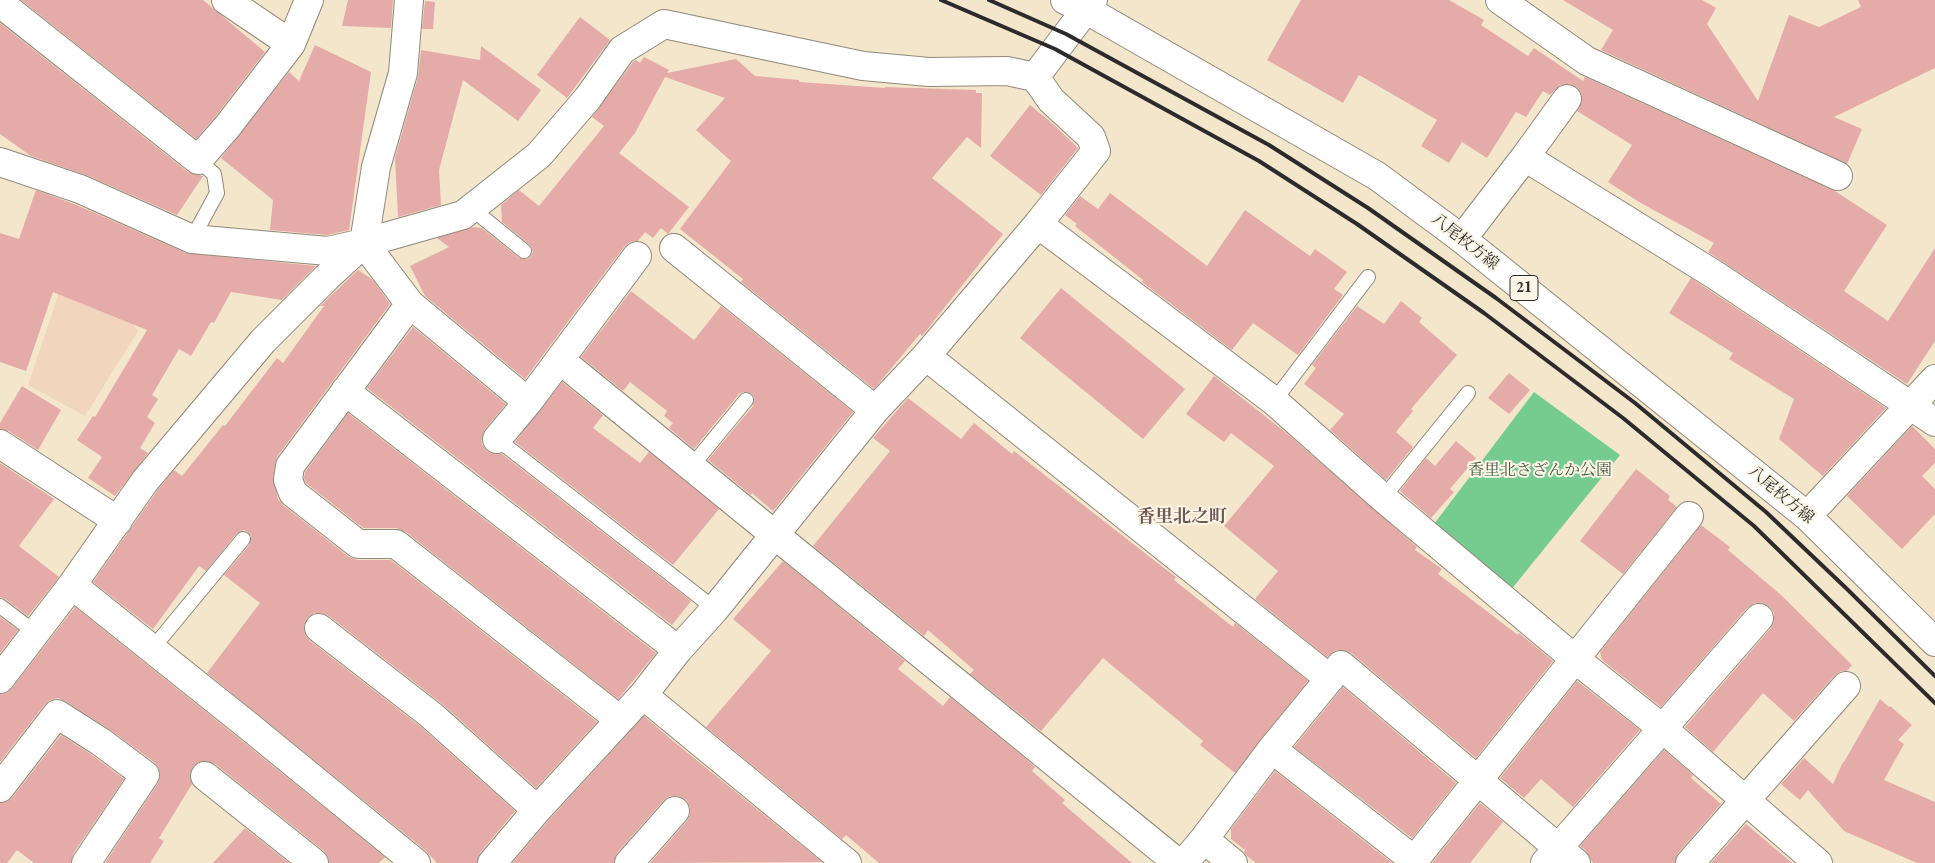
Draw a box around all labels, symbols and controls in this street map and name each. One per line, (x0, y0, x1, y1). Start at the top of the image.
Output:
street label: 八尾枚方線 (1428, 210, 1502, 274)
road number: 21 (1510, 276, 1538, 300)
park label: 香里北さざんか公園 (1468, 461, 1612, 481)
street label: 八尾枚方線 (1744, 462, 1818, 528)
district label: 香里北之町 (1137, 506, 1227, 528)

